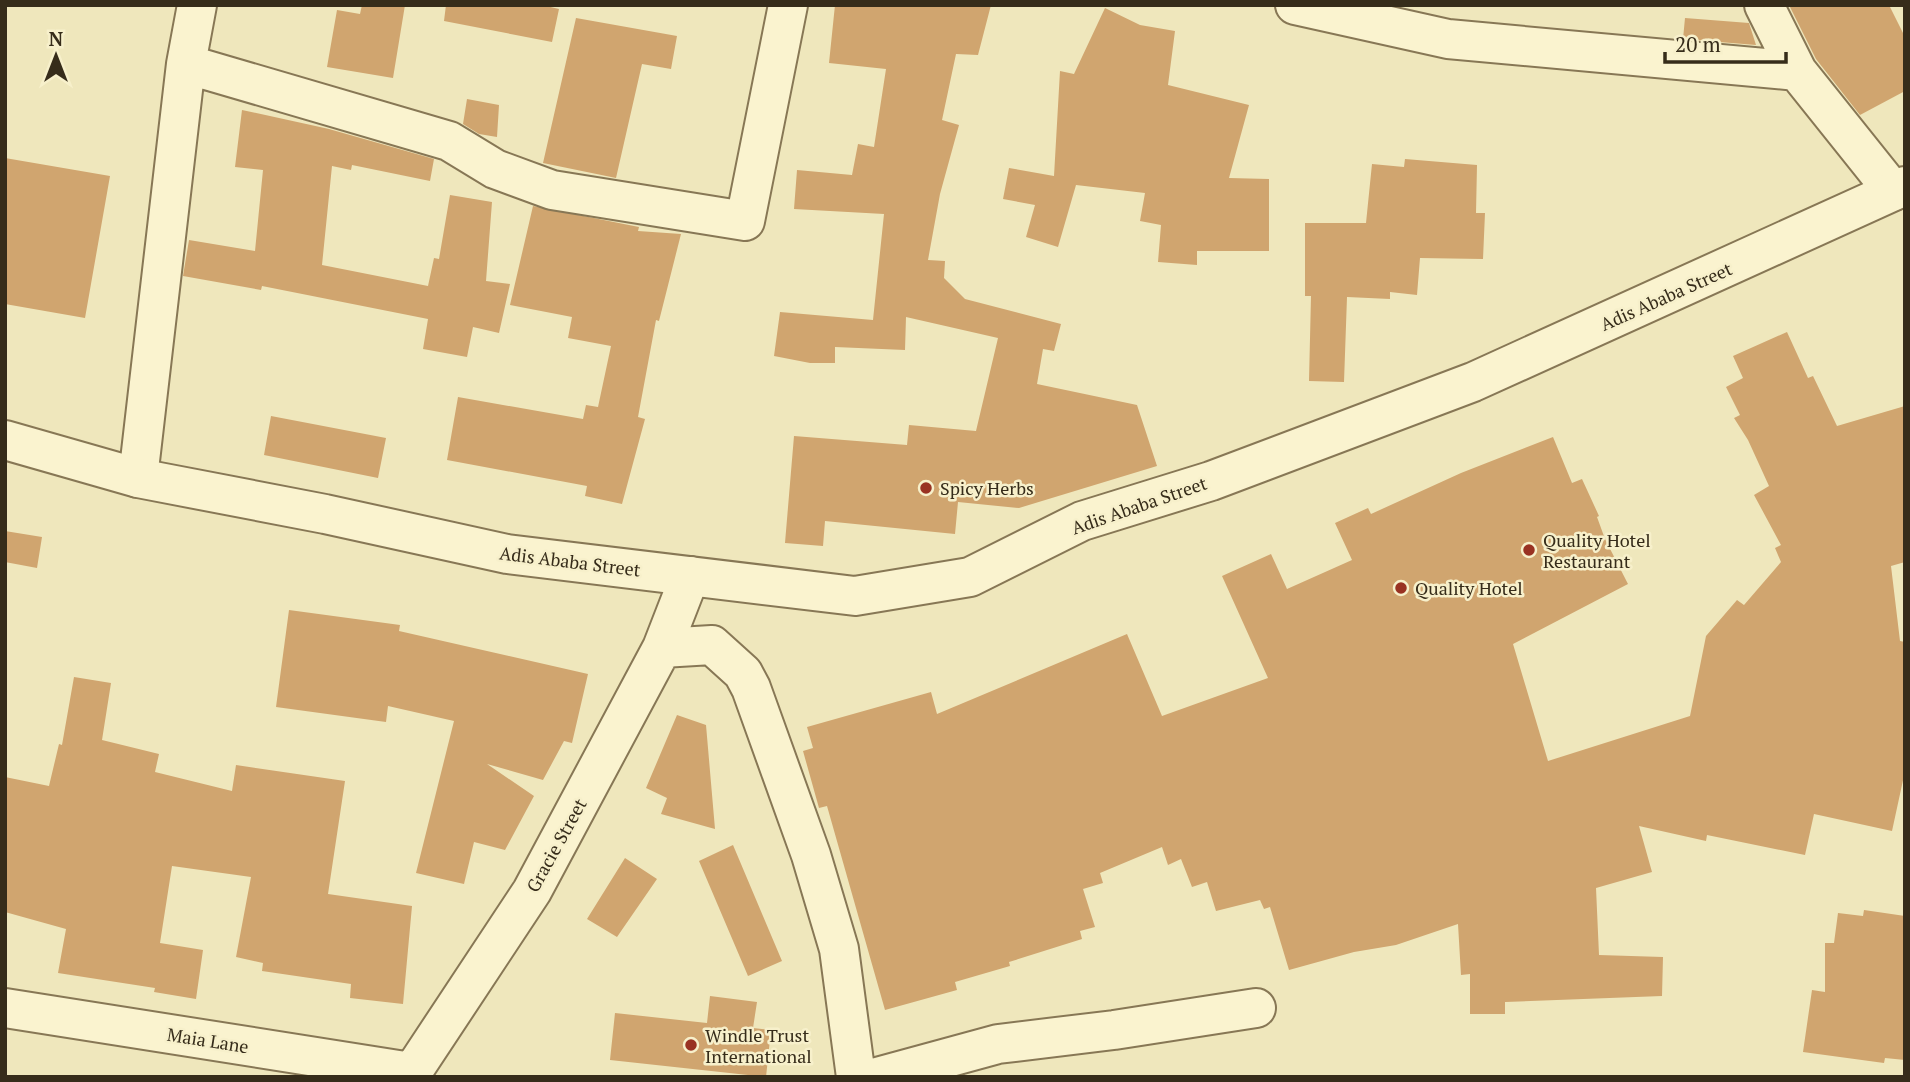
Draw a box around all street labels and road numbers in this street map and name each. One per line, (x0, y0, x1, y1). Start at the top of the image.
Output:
street label: Adis Ababa Street (1596, 256, 1736, 336)
street label: Adis Ababa Street (1068, 470, 1210, 539)
street label: Adis Ababa Street (498, 540, 642, 582)
street label: Gracie Street (520, 794, 592, 896)
street label: Maia Lane (165, 1022, 251, 1058)

